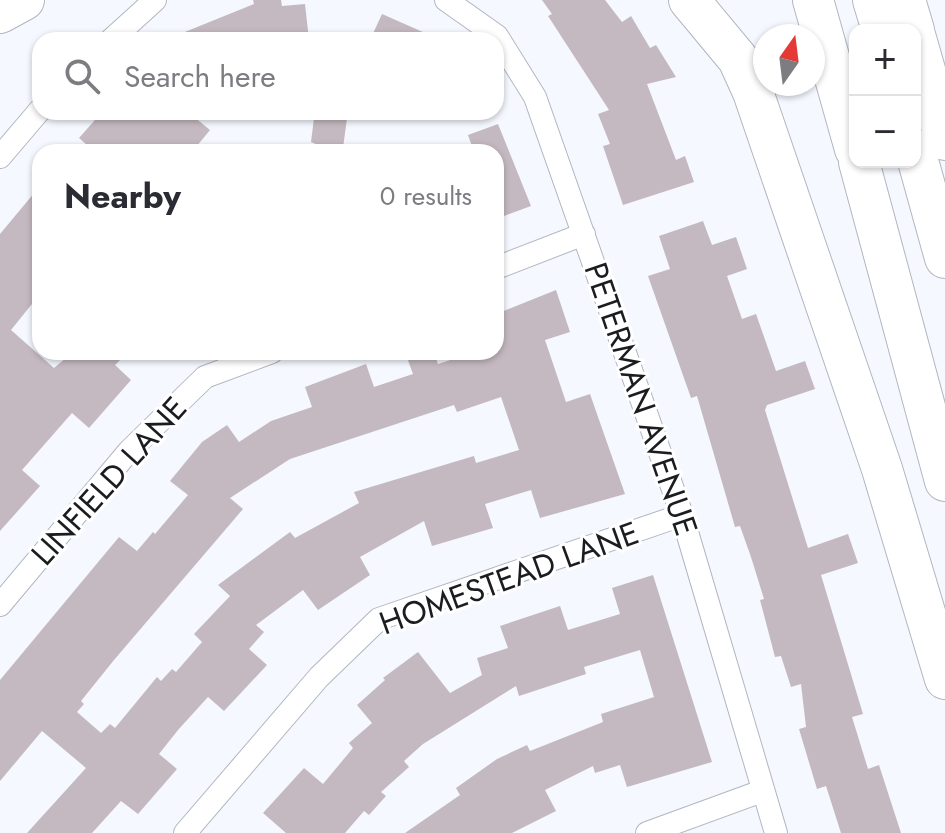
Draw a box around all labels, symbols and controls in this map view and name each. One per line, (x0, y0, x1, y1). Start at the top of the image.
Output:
north arrow (753, 24, 825, 96)
map controls (849, 24, 921, 168)
button: + (849, 24, 921, 96)
search box (32, 32, 504, 120)
icon: search (60, 54, 104, 98)
text: Search here (124, 55, 276, 98)
button: − (849, 96, 921, 168)
text: Nearby (64, 172, 181, 221)
text: 0 results (380, 177, 472, 215)
street label: PETERMAN AVENUE (573, 256, 709, 542)
street label: LINFIELD LANE (21, 386, 197, 576)
street label: HOMESTEAD LANE (373, 510, 645, 646)

